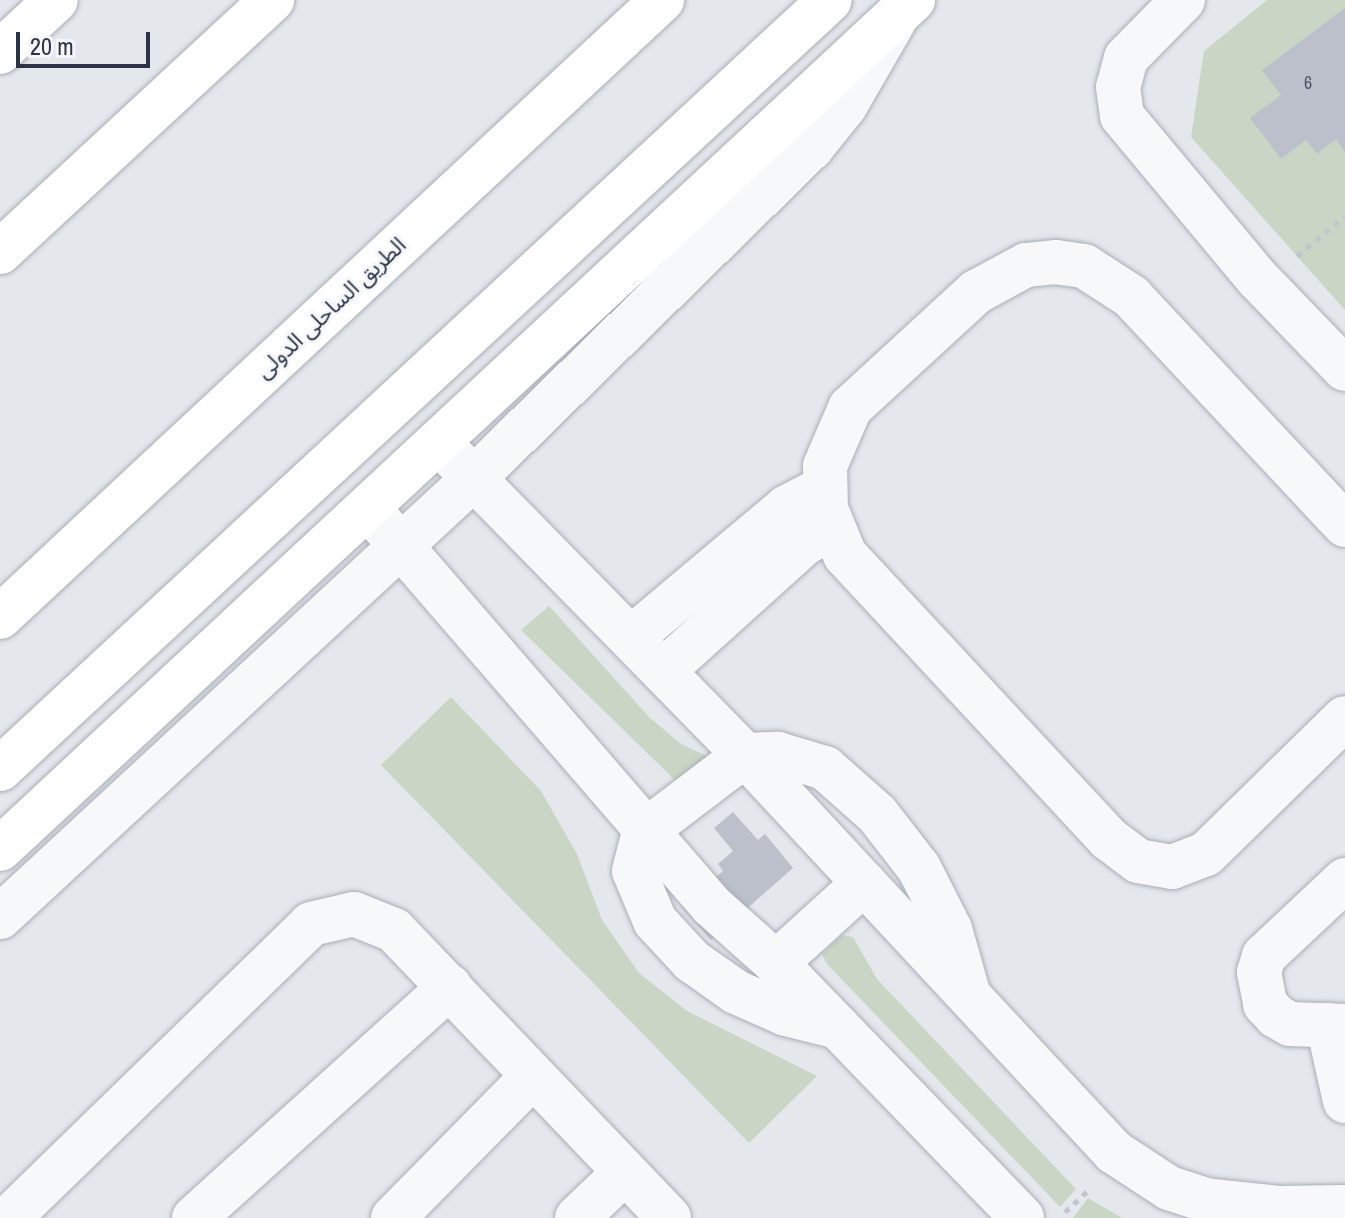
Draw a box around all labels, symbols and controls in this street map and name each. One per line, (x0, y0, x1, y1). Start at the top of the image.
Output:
scale bar (20, 16, 154, 66)
text: 20 m (30, 30, 74, 62)
house number: 6 (1304, 72, 1312, 94)
street label: الطريق الساحلى الدولى (251, 232, 411, 384)

